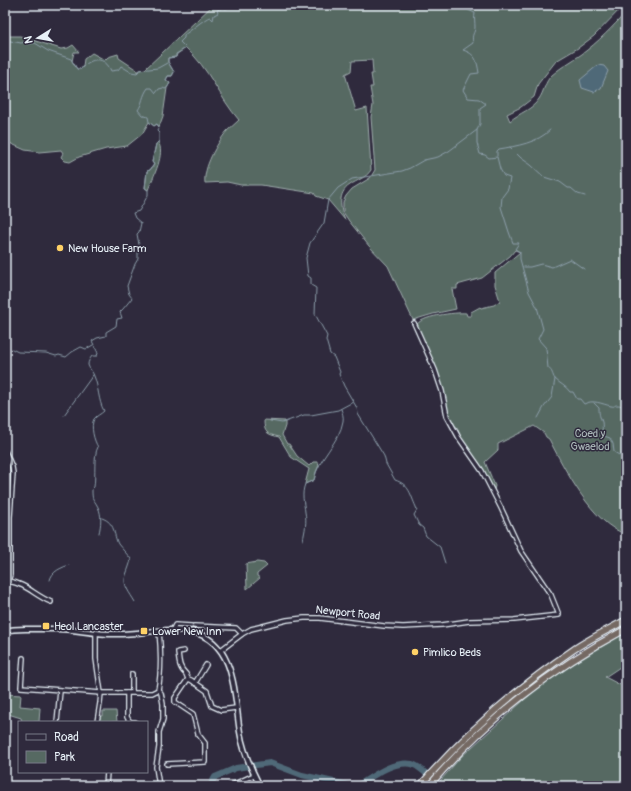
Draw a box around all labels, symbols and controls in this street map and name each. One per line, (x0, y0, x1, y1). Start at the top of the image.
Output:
north arrow (18, 18, 58, 58)
text: N (21, 34, 36, 45)
place label: New House Farm (68, 242, 147, 255)
marker: New House Farm (55, 243, 65, 253)
park label: Coed y Gwaelod (570, 427, 610, 453)
street label: Newport Road (315, 603, 381, 623)
place label: Heol Lancaster (54, 620, 124, 633)
marker: Heol Lancaster (41, 621, 51, 631)
place label: Lower New Inn (152, 625, 221, 638)
marker: Lower New Inn (139, 626, 149, 636)
place label: Pimlico Beds (423, 646, 481, 659)
marker: Pimlico Beds (410, 647, 420, 657)
legend (18, 721, 148, 773)
text: Road (54, 730, 79, 745)
text: Park (54, 750, 75, 765)

